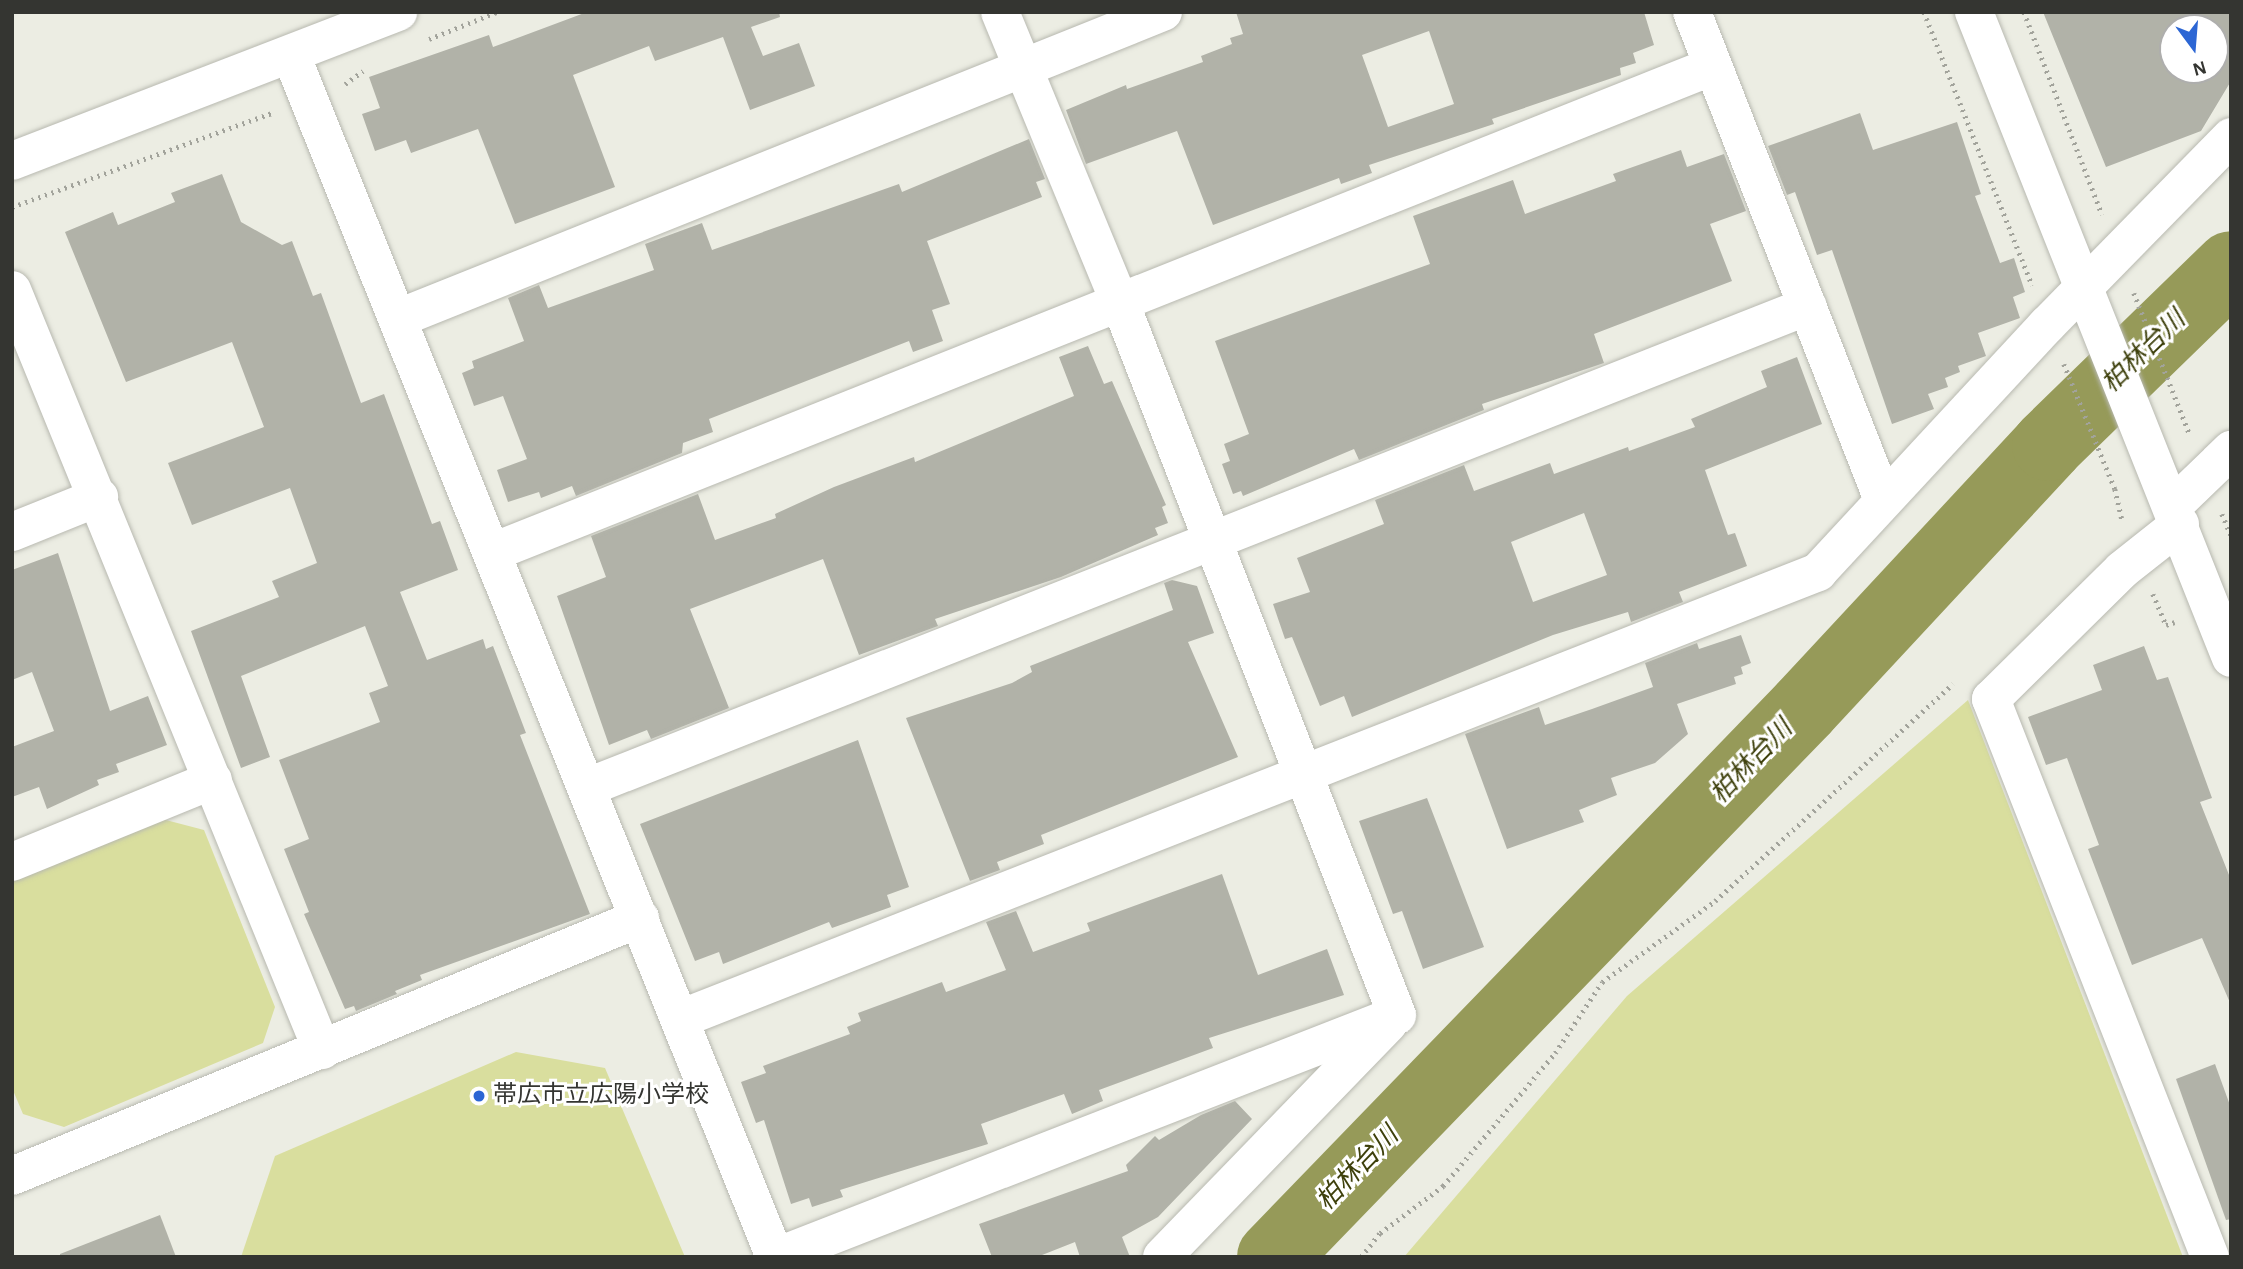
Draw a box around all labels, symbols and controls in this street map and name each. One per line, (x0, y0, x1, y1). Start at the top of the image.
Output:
north arrow (2159, 14, 2229, 84)
text: N (2190, 57, 2208, 79)
water label: 柏林台川 (2096, 305, 2192, 399)
water label: 柏林台川 (1705, 714, 1799, 810)
place label: 帯広市立広陽小学校 (493, 1082, 709, 1110)
marker: 帯広市立広陽小学校 (471, 1088, 487, 1104)
water label: 柏林台川 (1311, 1121, 1405, 1217)

